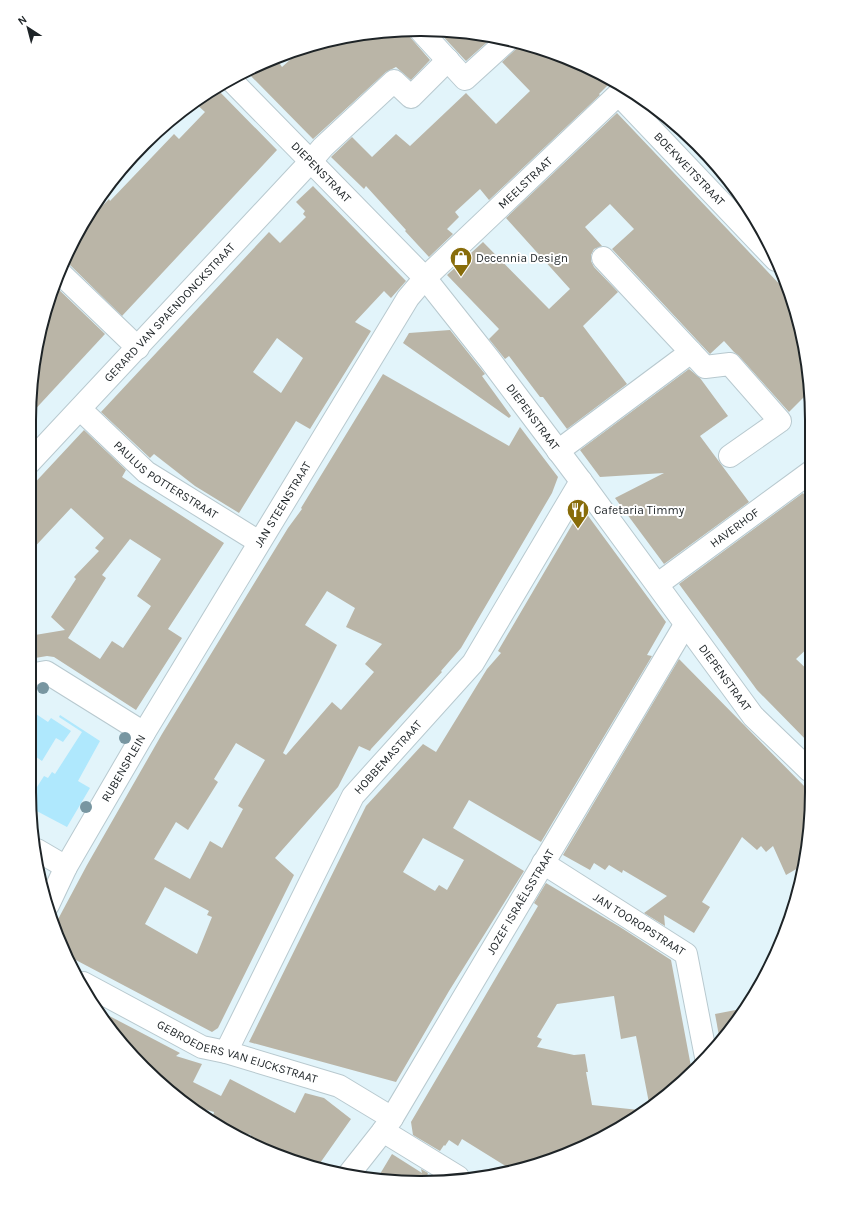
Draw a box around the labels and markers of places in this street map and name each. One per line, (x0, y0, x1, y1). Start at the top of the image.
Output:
shop icon: Decennia Design (448, 245, 474, 278)
place label: Decennia Design (476, 251, 568, 265)
restaurant icon: Cafetaria Timmy (565, 497, 591, 530)
place label: Cafetaria Timmy (594, 503, 685, 517)

